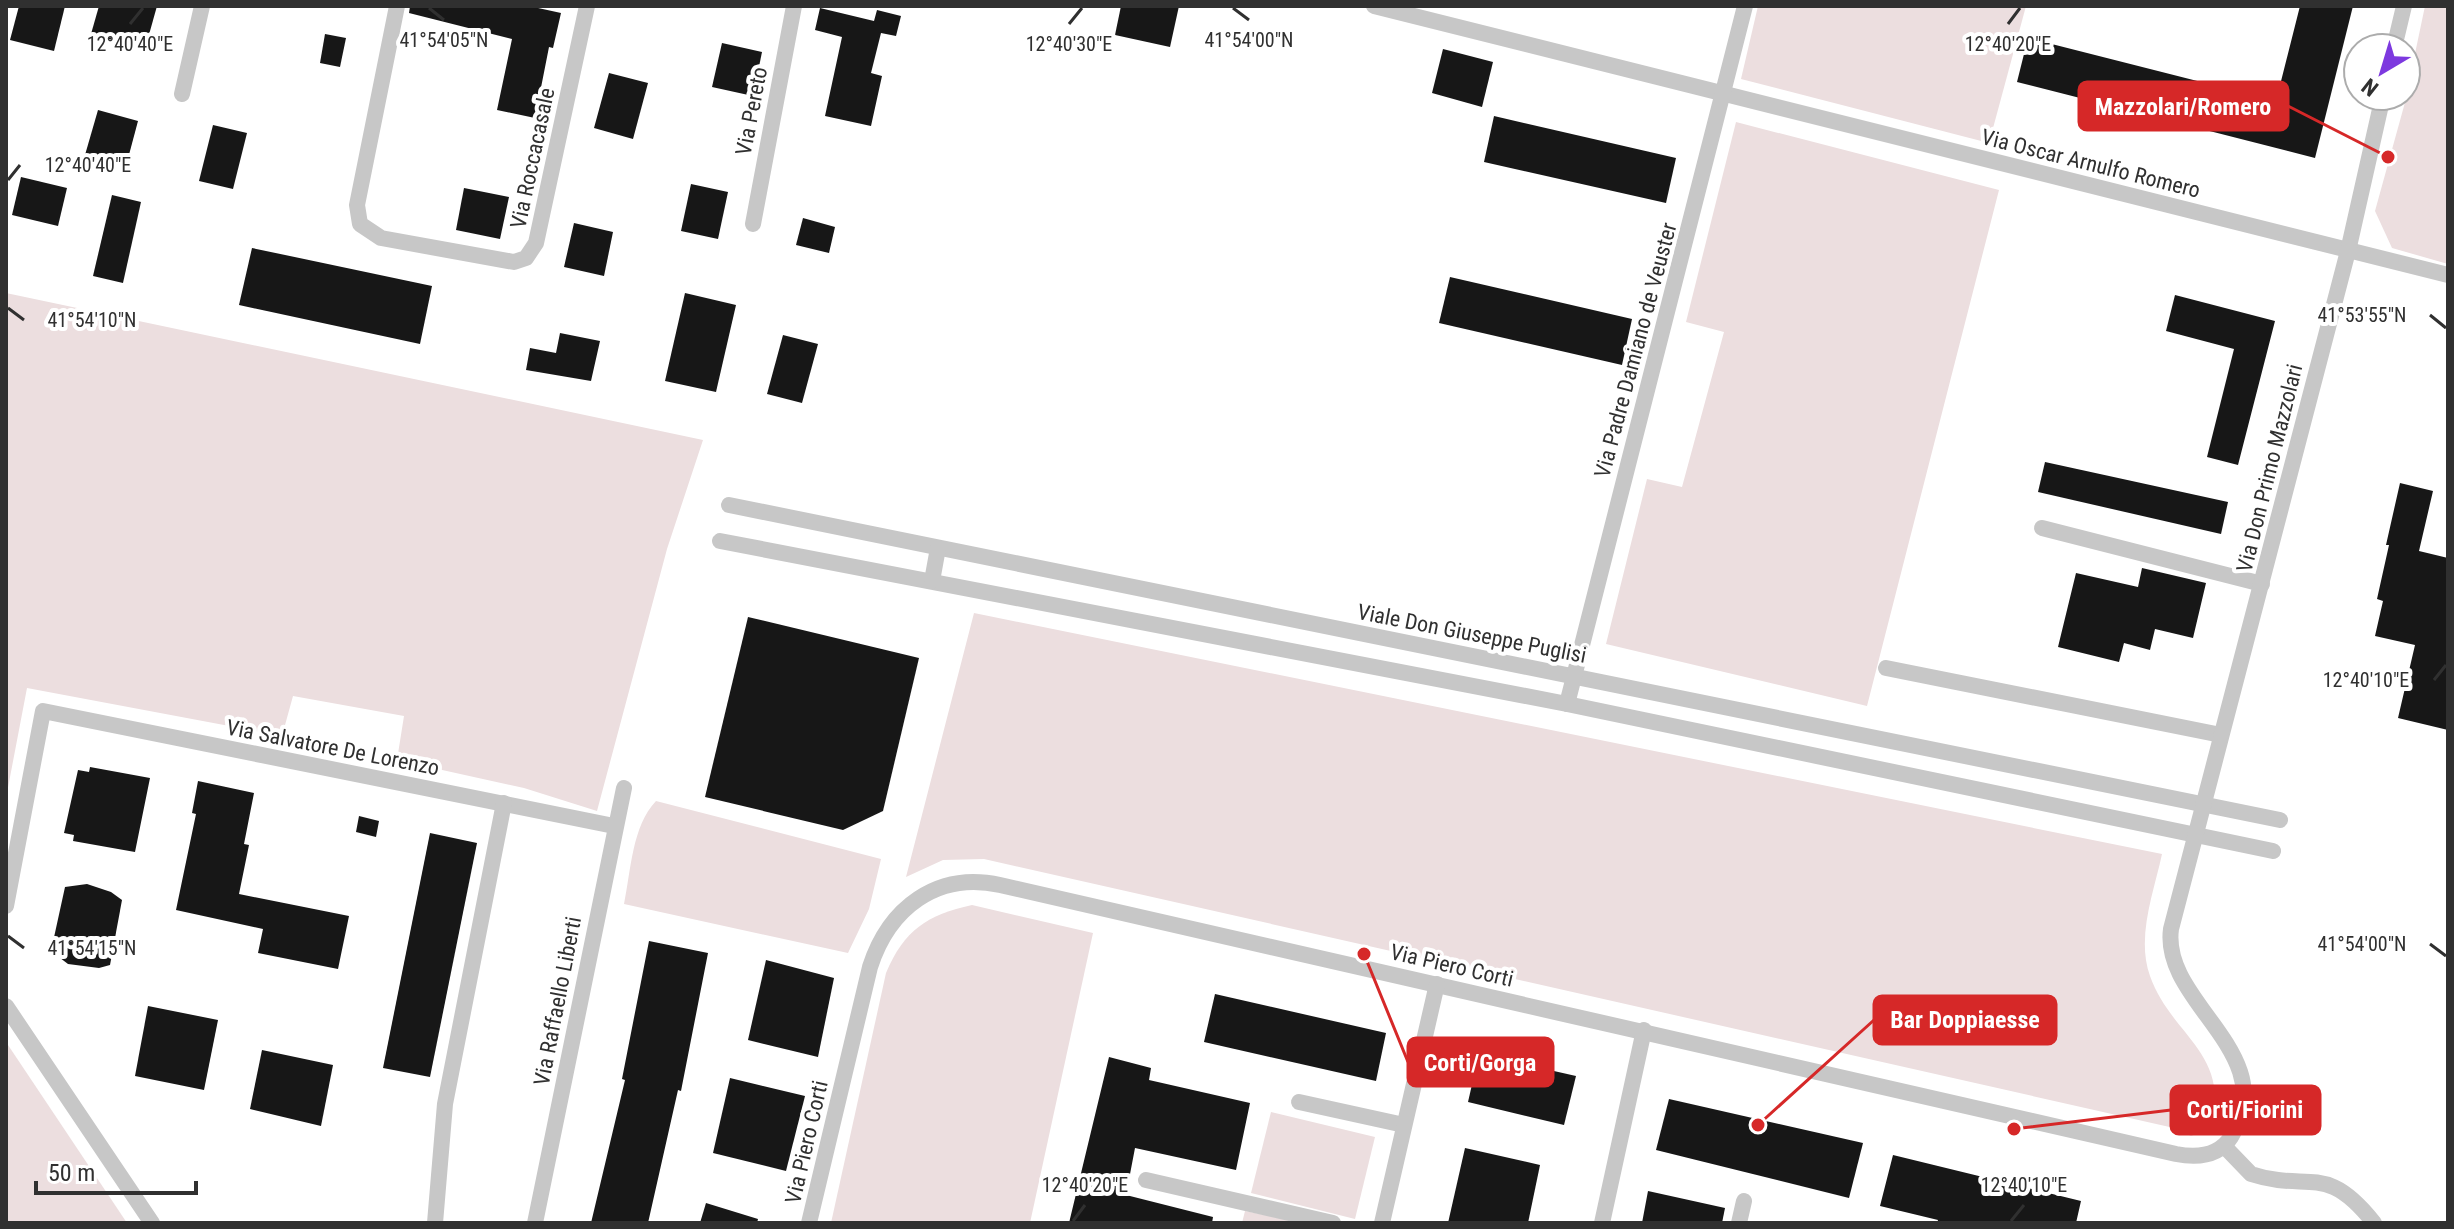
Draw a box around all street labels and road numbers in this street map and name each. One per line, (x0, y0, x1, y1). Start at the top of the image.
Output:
street label: Via Pereto (731, 65, 772, 157)
street label: Via Roccacasale (505, 85, 560, 231)
street label: Via Oscar Arnulfo Romero (1979, 124, 2203, 203)
street label: Via Padre Damiano de Veuster (1589, 220, 1682, 480)
street label: Via Don Primo Mazzolari (2232, 361, 2307, 575)
street label: Viale Don Giuseppe Puglisi (1355, 599, 1588, 668)
street label: Via Salvatore De Lorenzo (224, 715, 441, 780)
street label: Via Raffaello Liberti (529, 914, 586, 1088)
street label: Via Piero Corti (1388, 939, 1516, 992)
street label: Via Piero Corti (780, 1078, 833, 1206)

